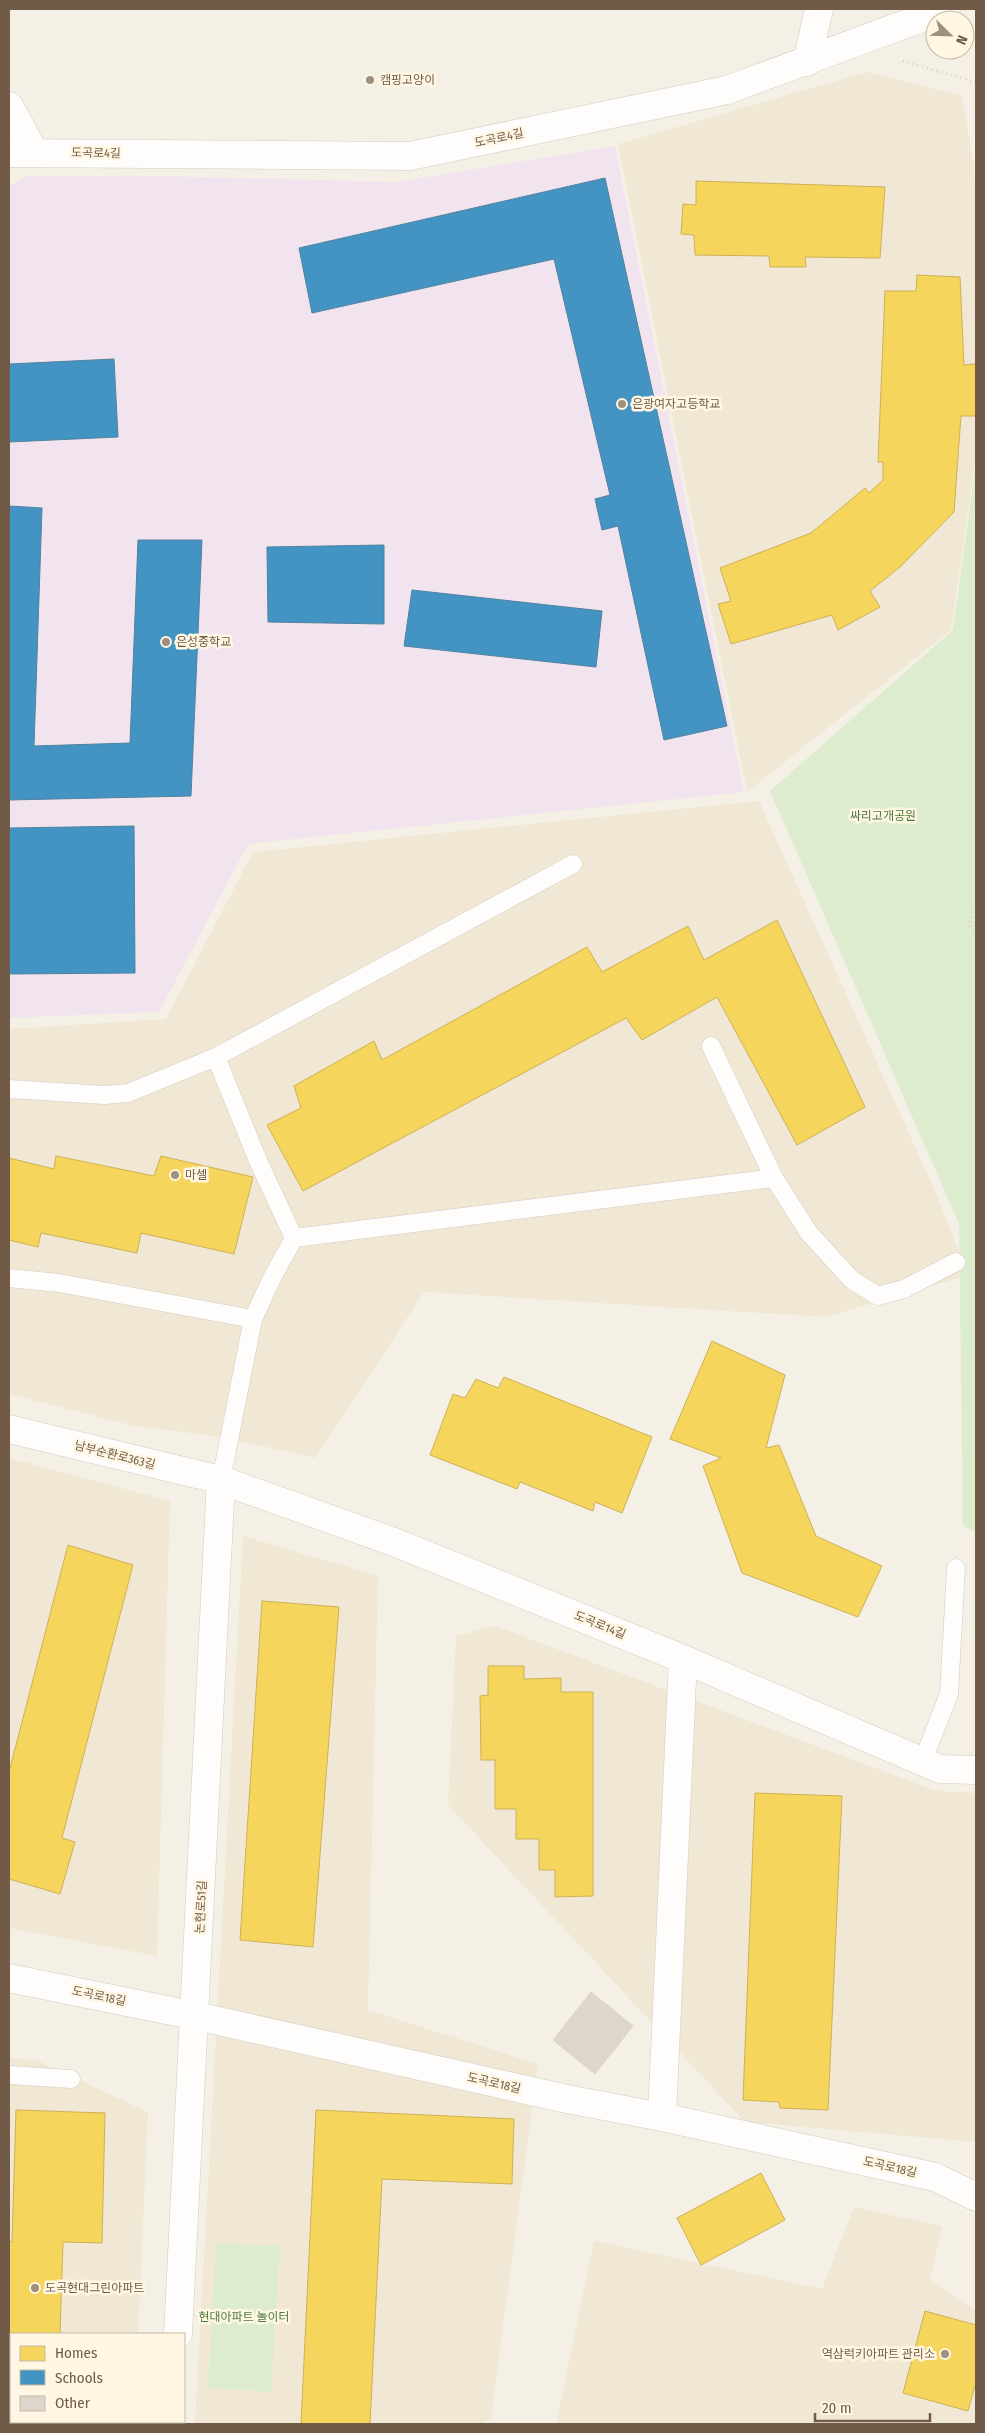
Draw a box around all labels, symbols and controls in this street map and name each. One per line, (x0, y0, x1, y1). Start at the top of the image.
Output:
north arrow (925, 10, 975, 60)
text: N (952, 33, 971, 47)
place label: 캠핑고양이 (380, 73, 435, 87)
marker: 캠핑고양이 (364, 74, 376, 86)
street label: 도곡로4길 (473, 126, 525, 150)
street label: 도곡로4길 (71, 146, 121, 160)
place label: 은광여자고등학교 (632, 397, 720, 411)
marker: 은광여자고등학교 (616, 398, 628, 410)
place label: 은성중학교 (176, 635, 231, 649)
marker: 은성중학교 (160, 636, 172, 648)
park label: 싸리고개공원 (850, 809, 916, 823)
place label: 마셀 (185, 1168, 207, 1182)
marker: 마셀 (169, 1169, 181, 1181)
street label: 남부순환로363길 (73, 1438, 157, 1472)
street label: 도곡로14길 (572, 1608, 628, 1642)
street label: 논현로51길 (193, 1880, 209, 1934)
street label: 도곡로18길 (71, 1983, 127, 2009)
street label: 도곡로18길 (466, 2070, 522, 2096)
street label: 도곡로18길 (862, 2154, 918, 2180)
place label: 도곡현대그린아파트 (45, 2281, 144, 2295)
marker: 도곡현대그린아파트 (29, 2282, 41, 2294)
park label: 현대아파트 놀이터 (198, 2310, 290, 2324)
legend (10, 2333, 185, 2423)
text: Homes (55, 2344, 97, 2362)
place label: 역삼럭키아파트 관리소 (822, 2347, 935, 2361)
marker: 역삼럭키아파트 관리소 (939, 2348, 951, 2360)
text: Schools (55, 2369, 103, 2387)
scale bar (815, 2390, 930, 2422)
text: Other (55, 2394, 91, 2412)
text: 20 m (822, 2399, 852, 2417)

